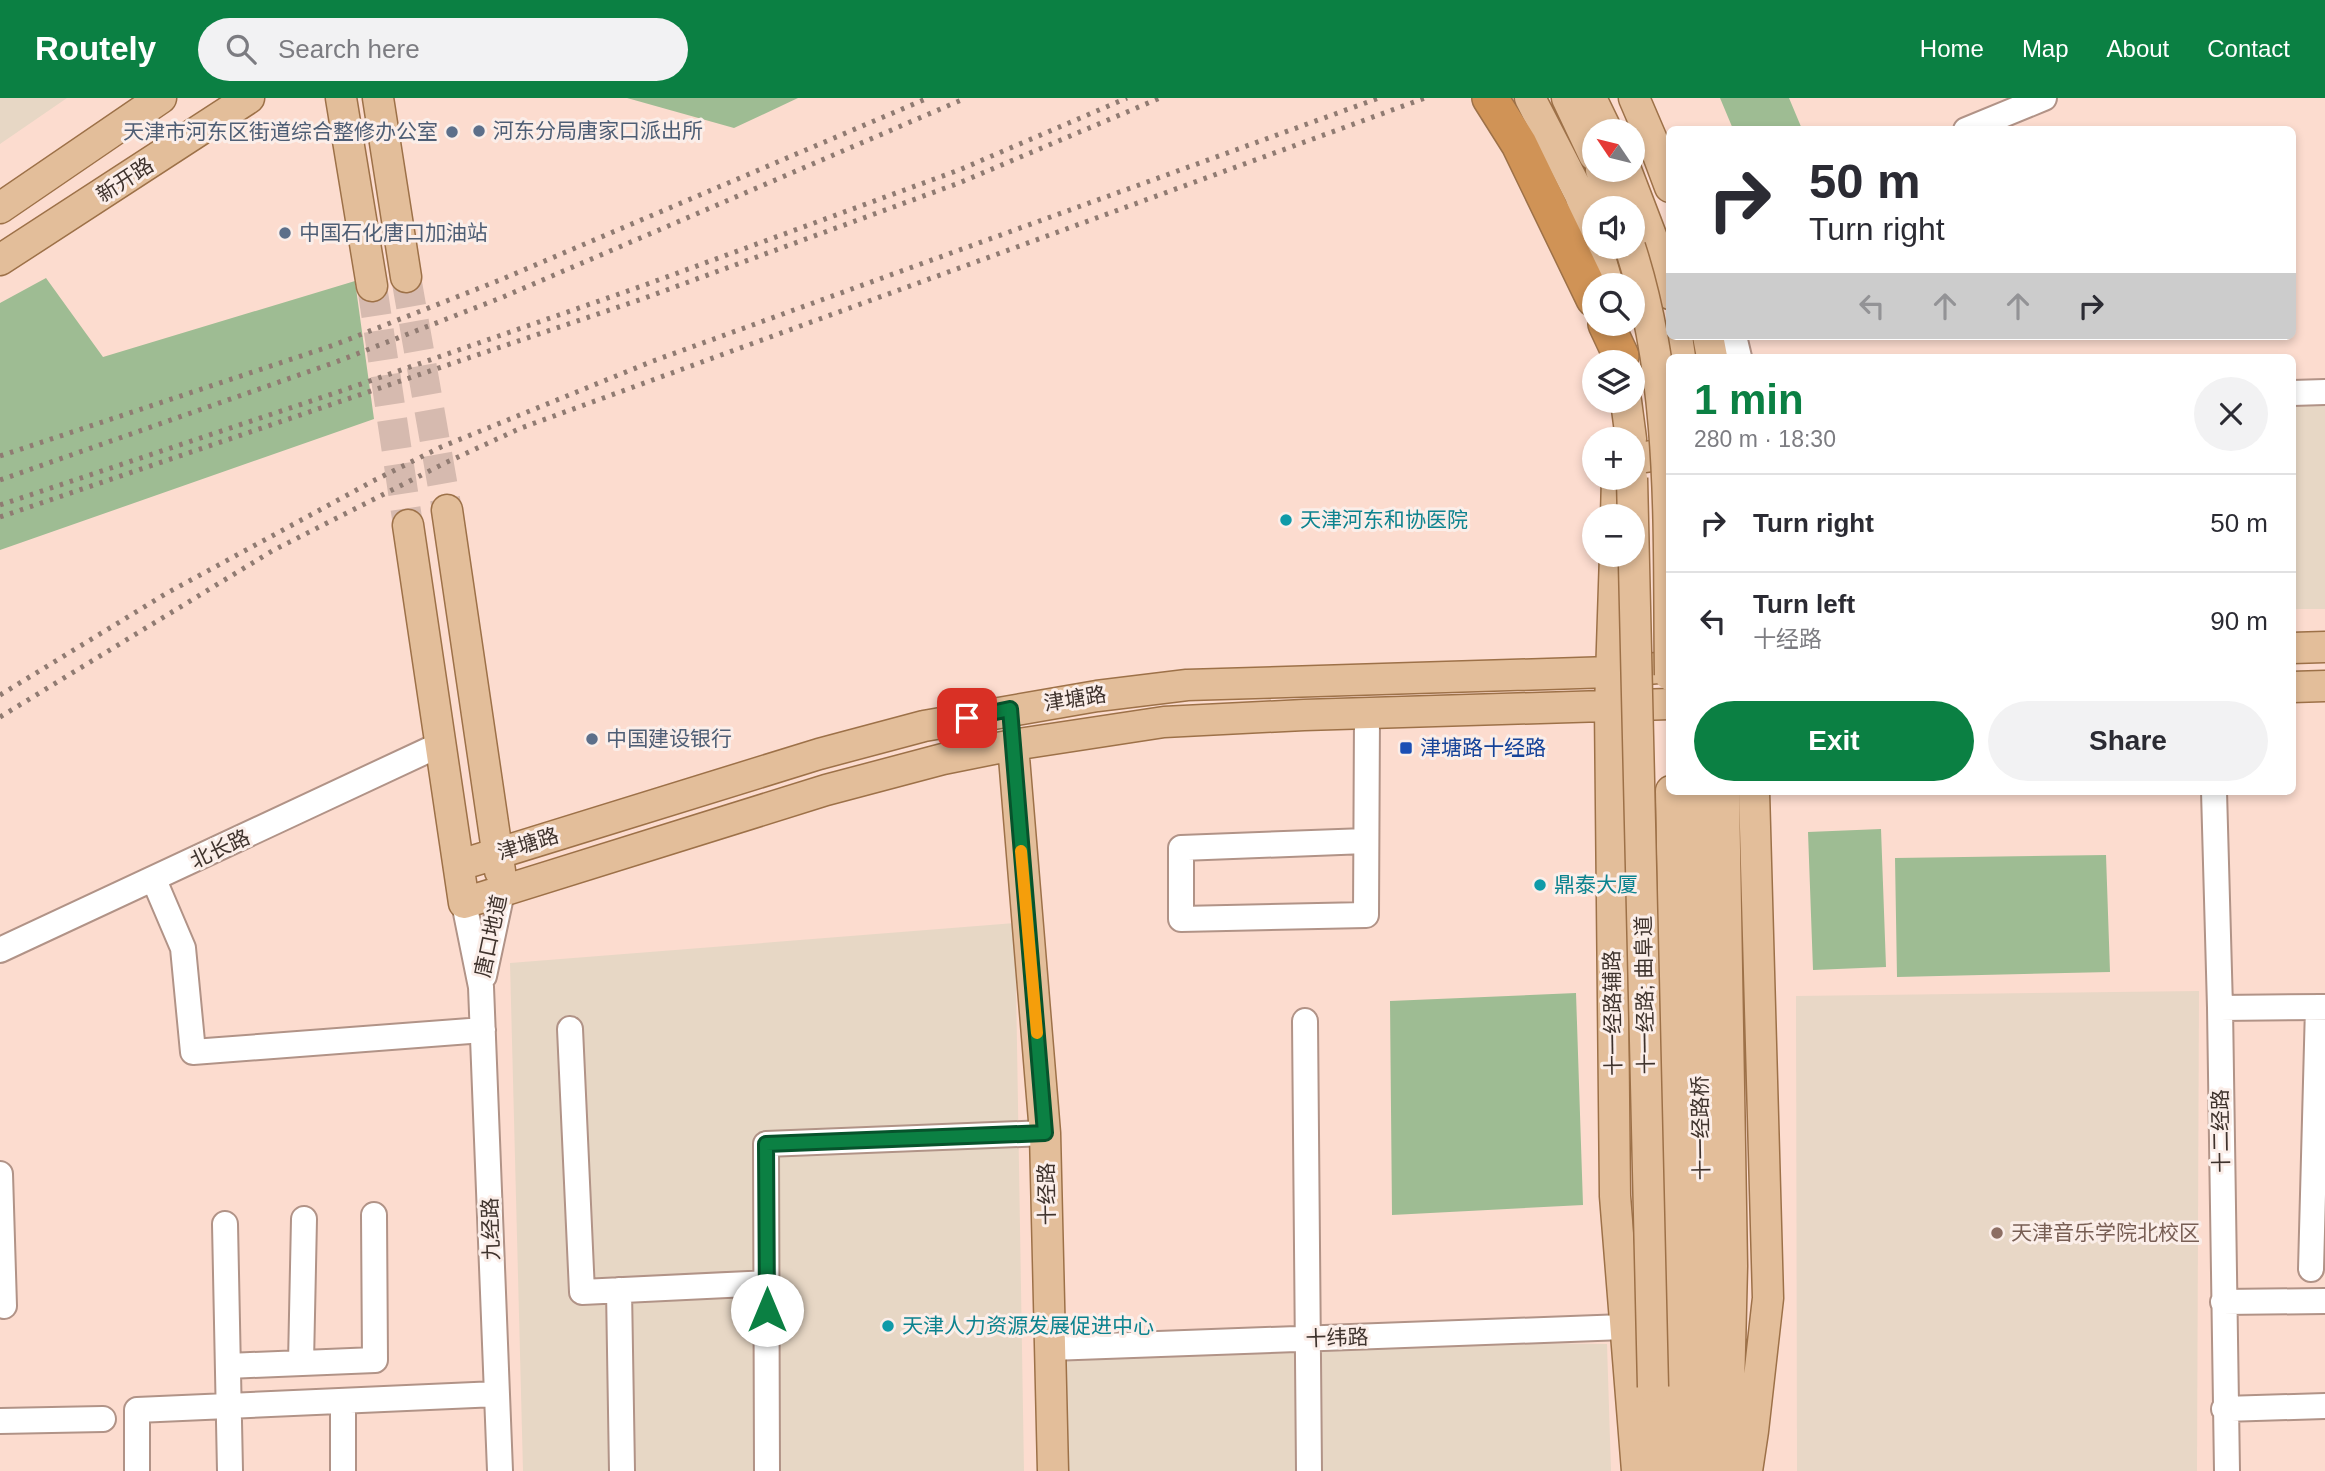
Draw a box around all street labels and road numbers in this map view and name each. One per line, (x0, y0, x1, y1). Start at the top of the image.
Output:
street label: 新开路 (92, 153, 157, 206)
street label: 津塘路 (1042, 682, 1108, 715)
street label: 津塘路 (494, 823, 561, 864)
street label: 北长路 (186, 825, 253, 872)
street label: 唐口地道 (471, 892, 510, 979)
street label: 十一经路; 曲阜道 (1632, 915, 1657, 1075)
street label: 十一经路辅路 (1600, 950, 1625, 1076)
street label: 十一经路桥 (1688, 1075, 1713, 1181)
street label: 十二经路 (2208, 1089, 2233, 1173)
street label: 十经路 (1034, 1162, 1059, 1226)
street label: 九经路 (478, 1197, 503, 1261)
street label: 十纬路 (1305, 1325, 1369, 1350)

